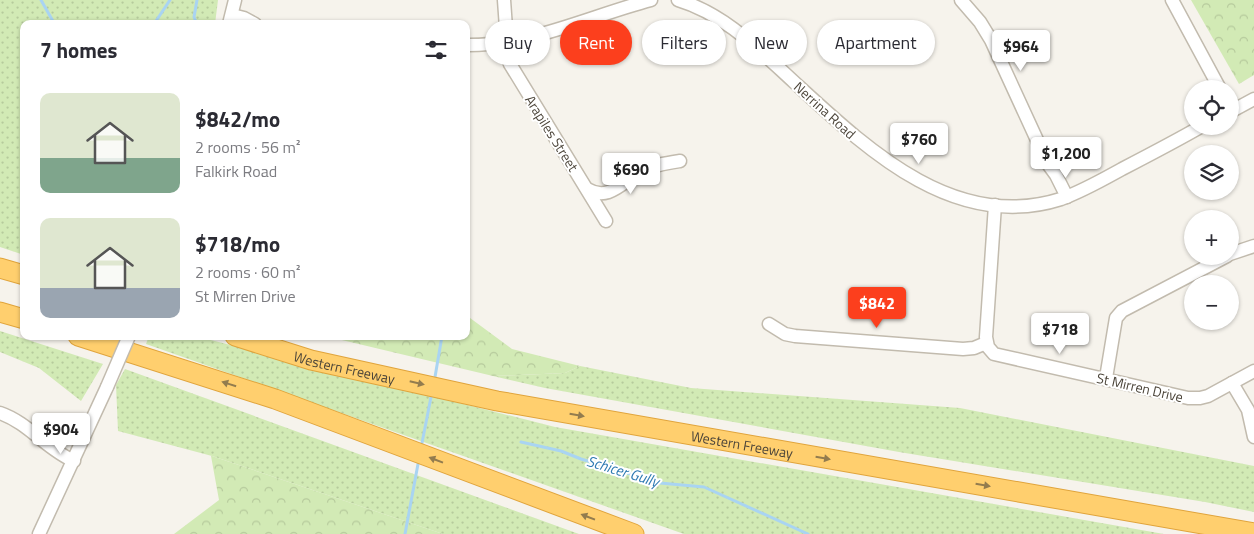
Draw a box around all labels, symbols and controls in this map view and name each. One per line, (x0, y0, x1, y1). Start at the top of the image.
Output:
chip: Buy (485, 20, 550, 65)
chip: Rent (560, 20, 632, 65)
chip: Filters (642, 20, 726, 65)
chip: New (736, 20, 807, 65)
chip: Apartment (817, 20, 935, 65)
pin: $964 (991, 30, 1051, 72)
text: 7 homes (40, 34, 117, 66)
text: $964 (1003, 34, 1039, 58)
icon: filters (422, 36, 450, 64)
street label: Nerrina Road (789, 76, 861, 144)
map controls (1184, 80, 1239, 330)
button: locate (1184, 80, 1239, 135)
street label: Arapiles Street (520, 91, 584, 175)
text: $842/mo (195, 103, 280, 135)
icon: home (80, 113, 140, 173)
pin: $760 (889, 122, 949, 165)
text: $760 (901, 127, 937, 151)
text: 2 rooms · 56 m² (195, 135, 300, 159)
pin: $1,200 (1025, 136, 1107, 179)
text: $1,200 (1041, 141, 1091, 165)
button: layers (1184, 145, 1239, 200)
pin: $690 (601, 152, 661, 195)
text: $690 (613, 157, 649, 181)
text: Falkirk Road (195, 159, 277, 183)
button: + (1184, 210, 1239, 265)
text: $718/mo (195, 228, 280, 260)
icon: home (80, 238, 140, 298)
text: 2 rooms · 60 m² (195, 260, 300, 284)
button: − (1184, 275, 1239, 330)
text: St Mirren Drive (195, 284, 296, 308)
pin: $842 (847, 286, 907, 329)
text: $842 (859, 291, 895, 315)
pin: $718 (1030, 312, 1090, 355)
text: $718 (1042, 317, 1078, 341)
street label: Western Freeway (291, 345, 397, 389)
street label: St Mirren Drive (1095, 367, 1185, 407)
one-way arrow (410, 379, 425, 387)
one-way arrow (221, 380, 236, 388)
one-way arrow (569, 411, 585, 419)
pin: $904 (31, 412, 91, 455)
text: $904 (43, 417, 79, 441)
street label: Western Freeway (689, 425, 795, 463)
water label: Schicer Gully (584, 449, 664, 494)
one-way arrow (815, 454, 831, 462)
one-way arrow (429, 455, 443, 463)
one-way arrow (976, 482, 992, 490)
one-way arrow (580, 513, 595, 521)

